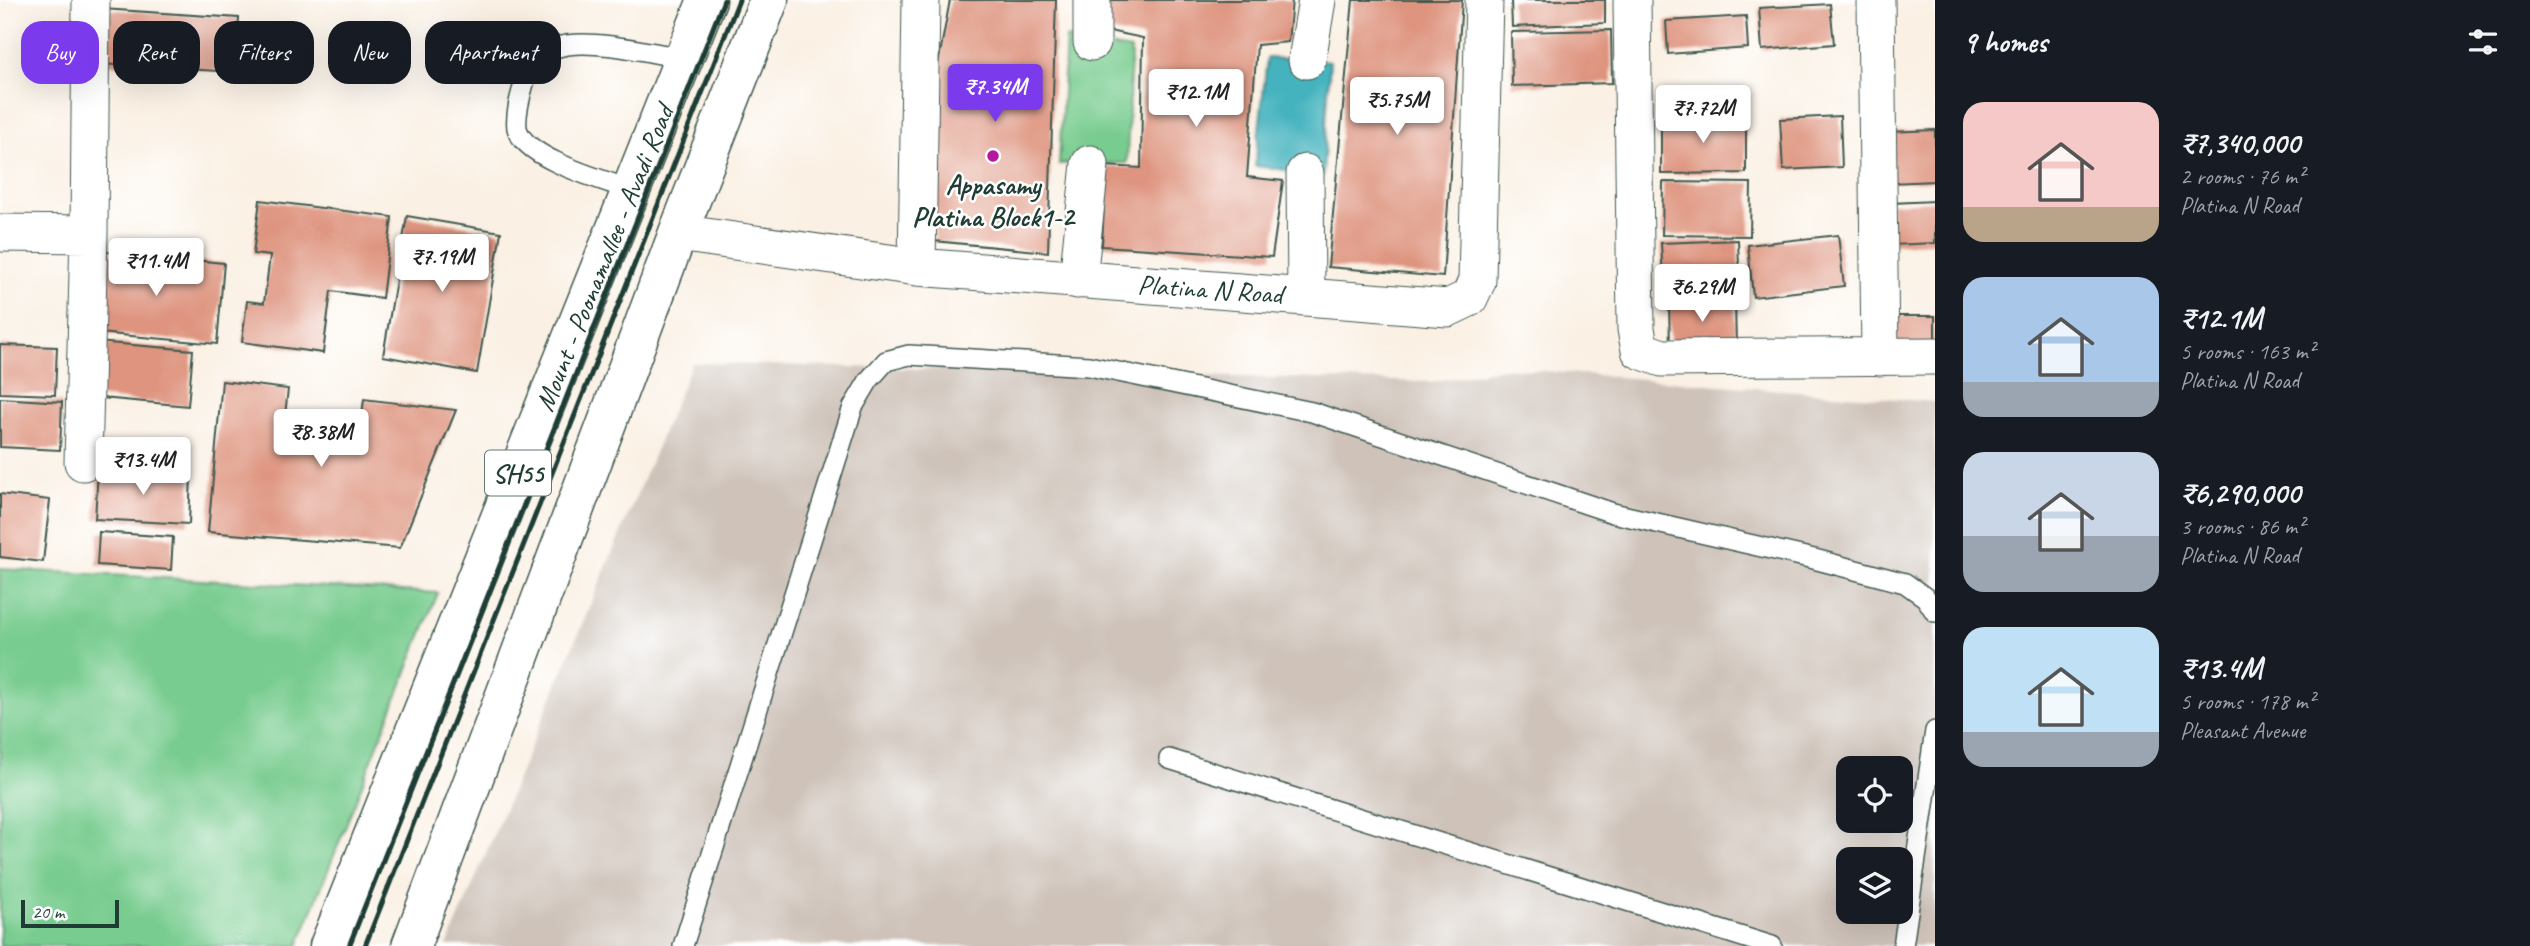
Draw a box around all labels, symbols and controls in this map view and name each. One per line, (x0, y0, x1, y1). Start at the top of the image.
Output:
chip: Buy (21, 21, 99, 84)
chip: Rent (113, 21, 200, 84)
chip: Filters (214, 21, 314, 84)
chip: New (328, 21, 411, 84)
chip: Apartment (425, 21, 561, 84)
text: 9 homes (1963, 23, 2047, 61)
icon: filters (2464, 23, 2502, 61)
pin: ₹7.34M (938, 64, 1052, 124)
pin: ₹12.1M (1139, 69, 1253, 129)
text: ₹7.34M (964, 72, 1026, 101)
text: ₹12.1M (1165, 77, 1227, 106)
pin: ₹5.75M (1340, 78, 1454, 137)
text: ₹5.75M (1366, 85, 1428, 114)
pin: ₹7.72M (1646, 86, 1760, 145)
text: ₹7.72M (1672, 93, 1734, 122)
street label: Mount - Poonamallee - Avadi Road (527, 96, 683, 416)
text: ₹7,340,000 (2180, 124, 2300, 162)
icon: home (2019, 130, 2103, 214)
marker: Appasamy Platina Block1-2 (985, 148, 1001, 164)
text: 2 rooms · 76 m² (2180, 162, 2304, 191)
place label: Appasamy Platina Block1-2 (912, 167, 1076, 234)
text: Platina N Road (2180, 191, 2299, 220)
pin: ₹7.19M (385, 234, 499, 294)
pin: ₹11.4M (99, 238, 213, 298)
text: ₹7.19M (411, 242, 473, 271)
text: ₹11.4M (125, 246, 187, 275)
pin: ₹6.29M (1645, 264, 1759, 324)
street label: Platina N Road (1136, 266, 1288, 312)
text: ₹6.29M (1671, 272, 1733, 301)
text: ₹12.1M (2180, 299, 2262, 337)
icon: home (2019, 305, 2103, 389)
text: 5 rooms · 163 m² (2180, 337, 2315, 366)
text: Platina N Road (2180, 366, 2299, 395)
pin: ₹8.38M (264, 410, 378, 469)
text: ₹8.38M (290, 417, 352, 446)
pin: ₹13.4M (86, 438, 200, 497)
text: ₹13.4M (112, 445, 174, 474)
road number: SH55 (485, 450, 551, 495)
text: ₹6,290,000 (2180, 474, 2300, 512)
icon: home (2019, 480, 2103, 564)
text: 3 rooms · 86 m² (2180, 512, 2304, 541)
text: Platina N Road (2180, 541, 2299, 570)
text: ₹13.4M (2180, 649, 2262, 687)
icon: home (2019, 655, 2103, 739)
text: 5 rooms · 178 m² (2180, 687, 2315, 716)
text: Pleasant Avenue (2180, 716, 2305, 745)
map controls (1836, 756, 1913, 924)
button: locate (1836, 756, 1913, 833)
button: layers (1836, 847, 1913, 924)
scale bar (21, 897, 119, 929)
text: 20 m (32, 900, 64, 924)

